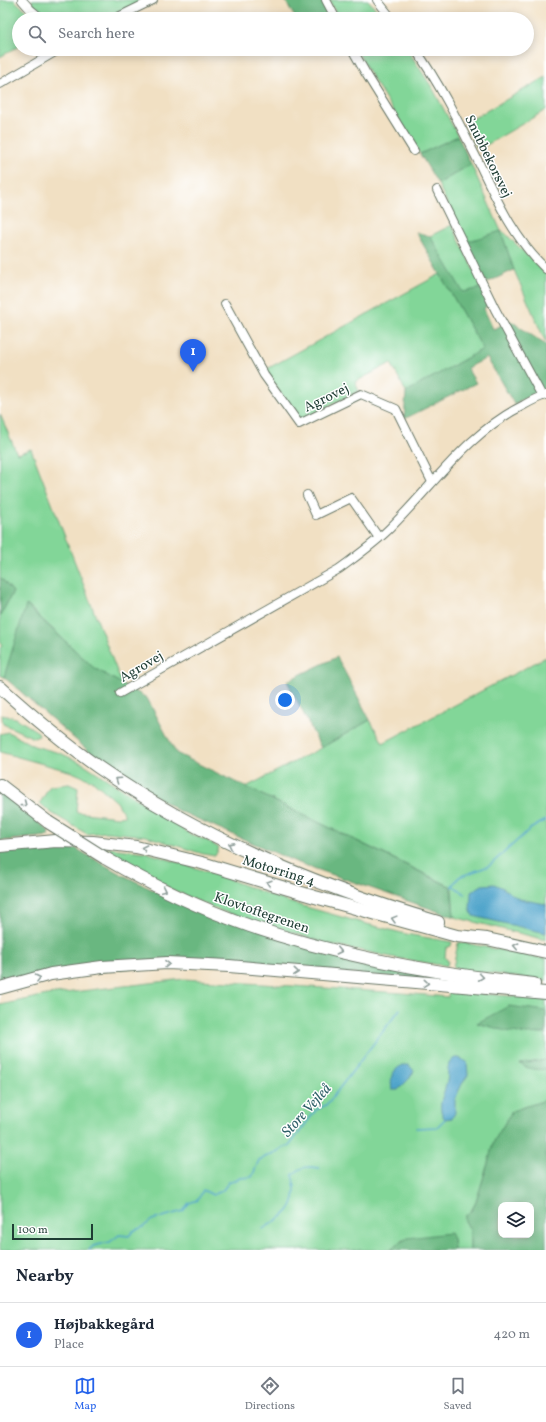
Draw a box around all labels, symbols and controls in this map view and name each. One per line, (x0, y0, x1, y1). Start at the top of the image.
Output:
search box (12, 12, 534, 56)
icon: search (26, 23, 48, 45)
text: Search here (58, 24, 135, 45)
street label: Snubbekorsvej (459, 112, 516, 201)
pin: 1 (180, 339, 206, 372)
street label: Agrovej (301, 379, 352, 417)
street label: Agrovej (116, 647, 167, 688)
your location (275, 690, 295, 710)
one-way arrow (115, 778, 122, 785)
one-way arrow (19, 799, 26, 806)
one-way arrow (228, 842, 235, 850)
one-way arrow (141, 845, 147, 853)
street label: Motorring 4 (240, 851, 317, 891)
one-way arrow (266, 879, 273, 888)
one-way arrow (159, 885, 167, 893)
street label: Klovtoftegrenen (211, 888, 312, 939)
one-way arrow (391, 915, 398, 924)
one-way arrow (513, 942, 519, 950)
one-way arrow (336, 946, 342, 954)
one-way arrow (164, 959, 170, 968)
one-way arrow (293, 967, 299, 976)
one-way arrow (477, 972, 484, 981)
one-way arrow (34, 974, 41, 982)
one-way arrow (423, 978, 429, 987)
water label: Store Vejleå (277, 1079, 337, 1143)
map controls (498, 1202, 534, 1238)
button: layers (498, 1202, 534, 1238)
scale bar (12, 1222, 93, 1241)
text: 100 m (18, 1223, 48, 1238)
text: Nearby (16, 1265, 74, 1288)
text: Højbakkegård (54, 1315, 154, 1336)
text: 1 (26, 1326, 32, 1344)
text: 420 m (493, 1326, 530, 1344)
text: Place (54, 1336, 84, 1354)
tab: Map (74, 1375, 96, 1414)
tab: Directions (245, 1375, 295, 1414)
tab: Saved (443, 1375, 472, 1414)

